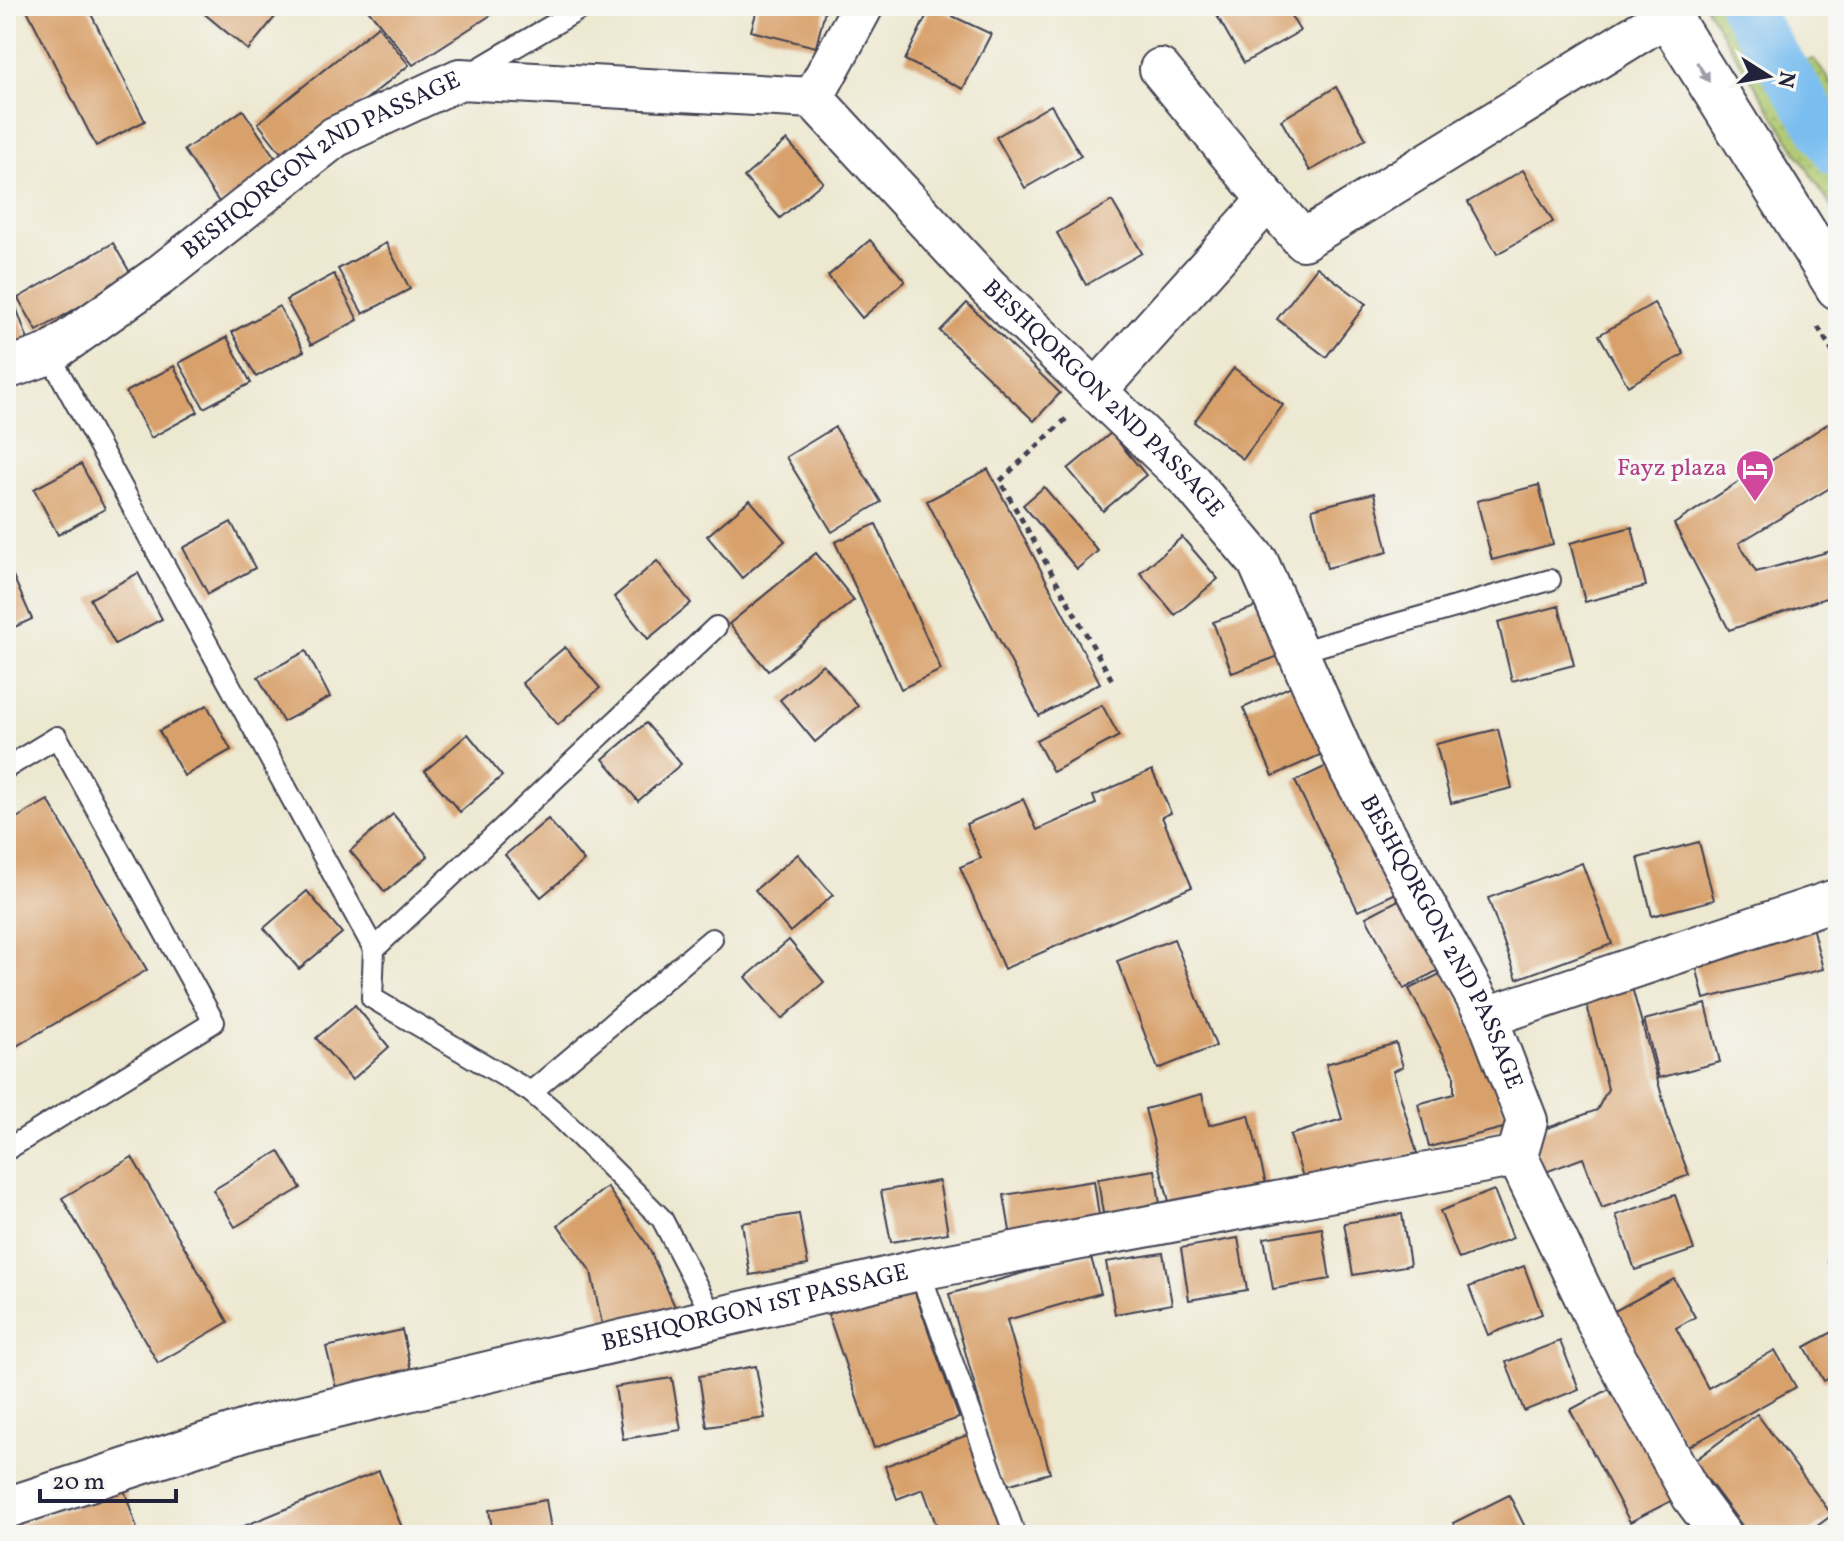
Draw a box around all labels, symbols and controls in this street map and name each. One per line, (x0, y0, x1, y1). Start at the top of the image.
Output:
north arrow (1728, 36, 1808, 116)
one-way arrow (1696, 61, 1710, 83)
street label: BESHQORGON 2ND PASSAGE (175, 64, 467, 268)
text: N (1768, 69, 1802, 90)
street label: BESHQORGON 2ND PASSAGE (974, 272, 1231, 526)
hotel icon: Fayz plaza (1734, 448, 1776, 503)
place label: Fayz plaza (1617, 452, 1727, 486)
street label: BESHQORGON 2ND PASSAGE (1350, 789, 1530, 1095)
street label: BESHQORGON 1ST PASSAGE (599, 1256, 912, 1361)
scale bar (40, 1453, 176, 1503)
text: 20 m (52, 1466, 105, 1500)

